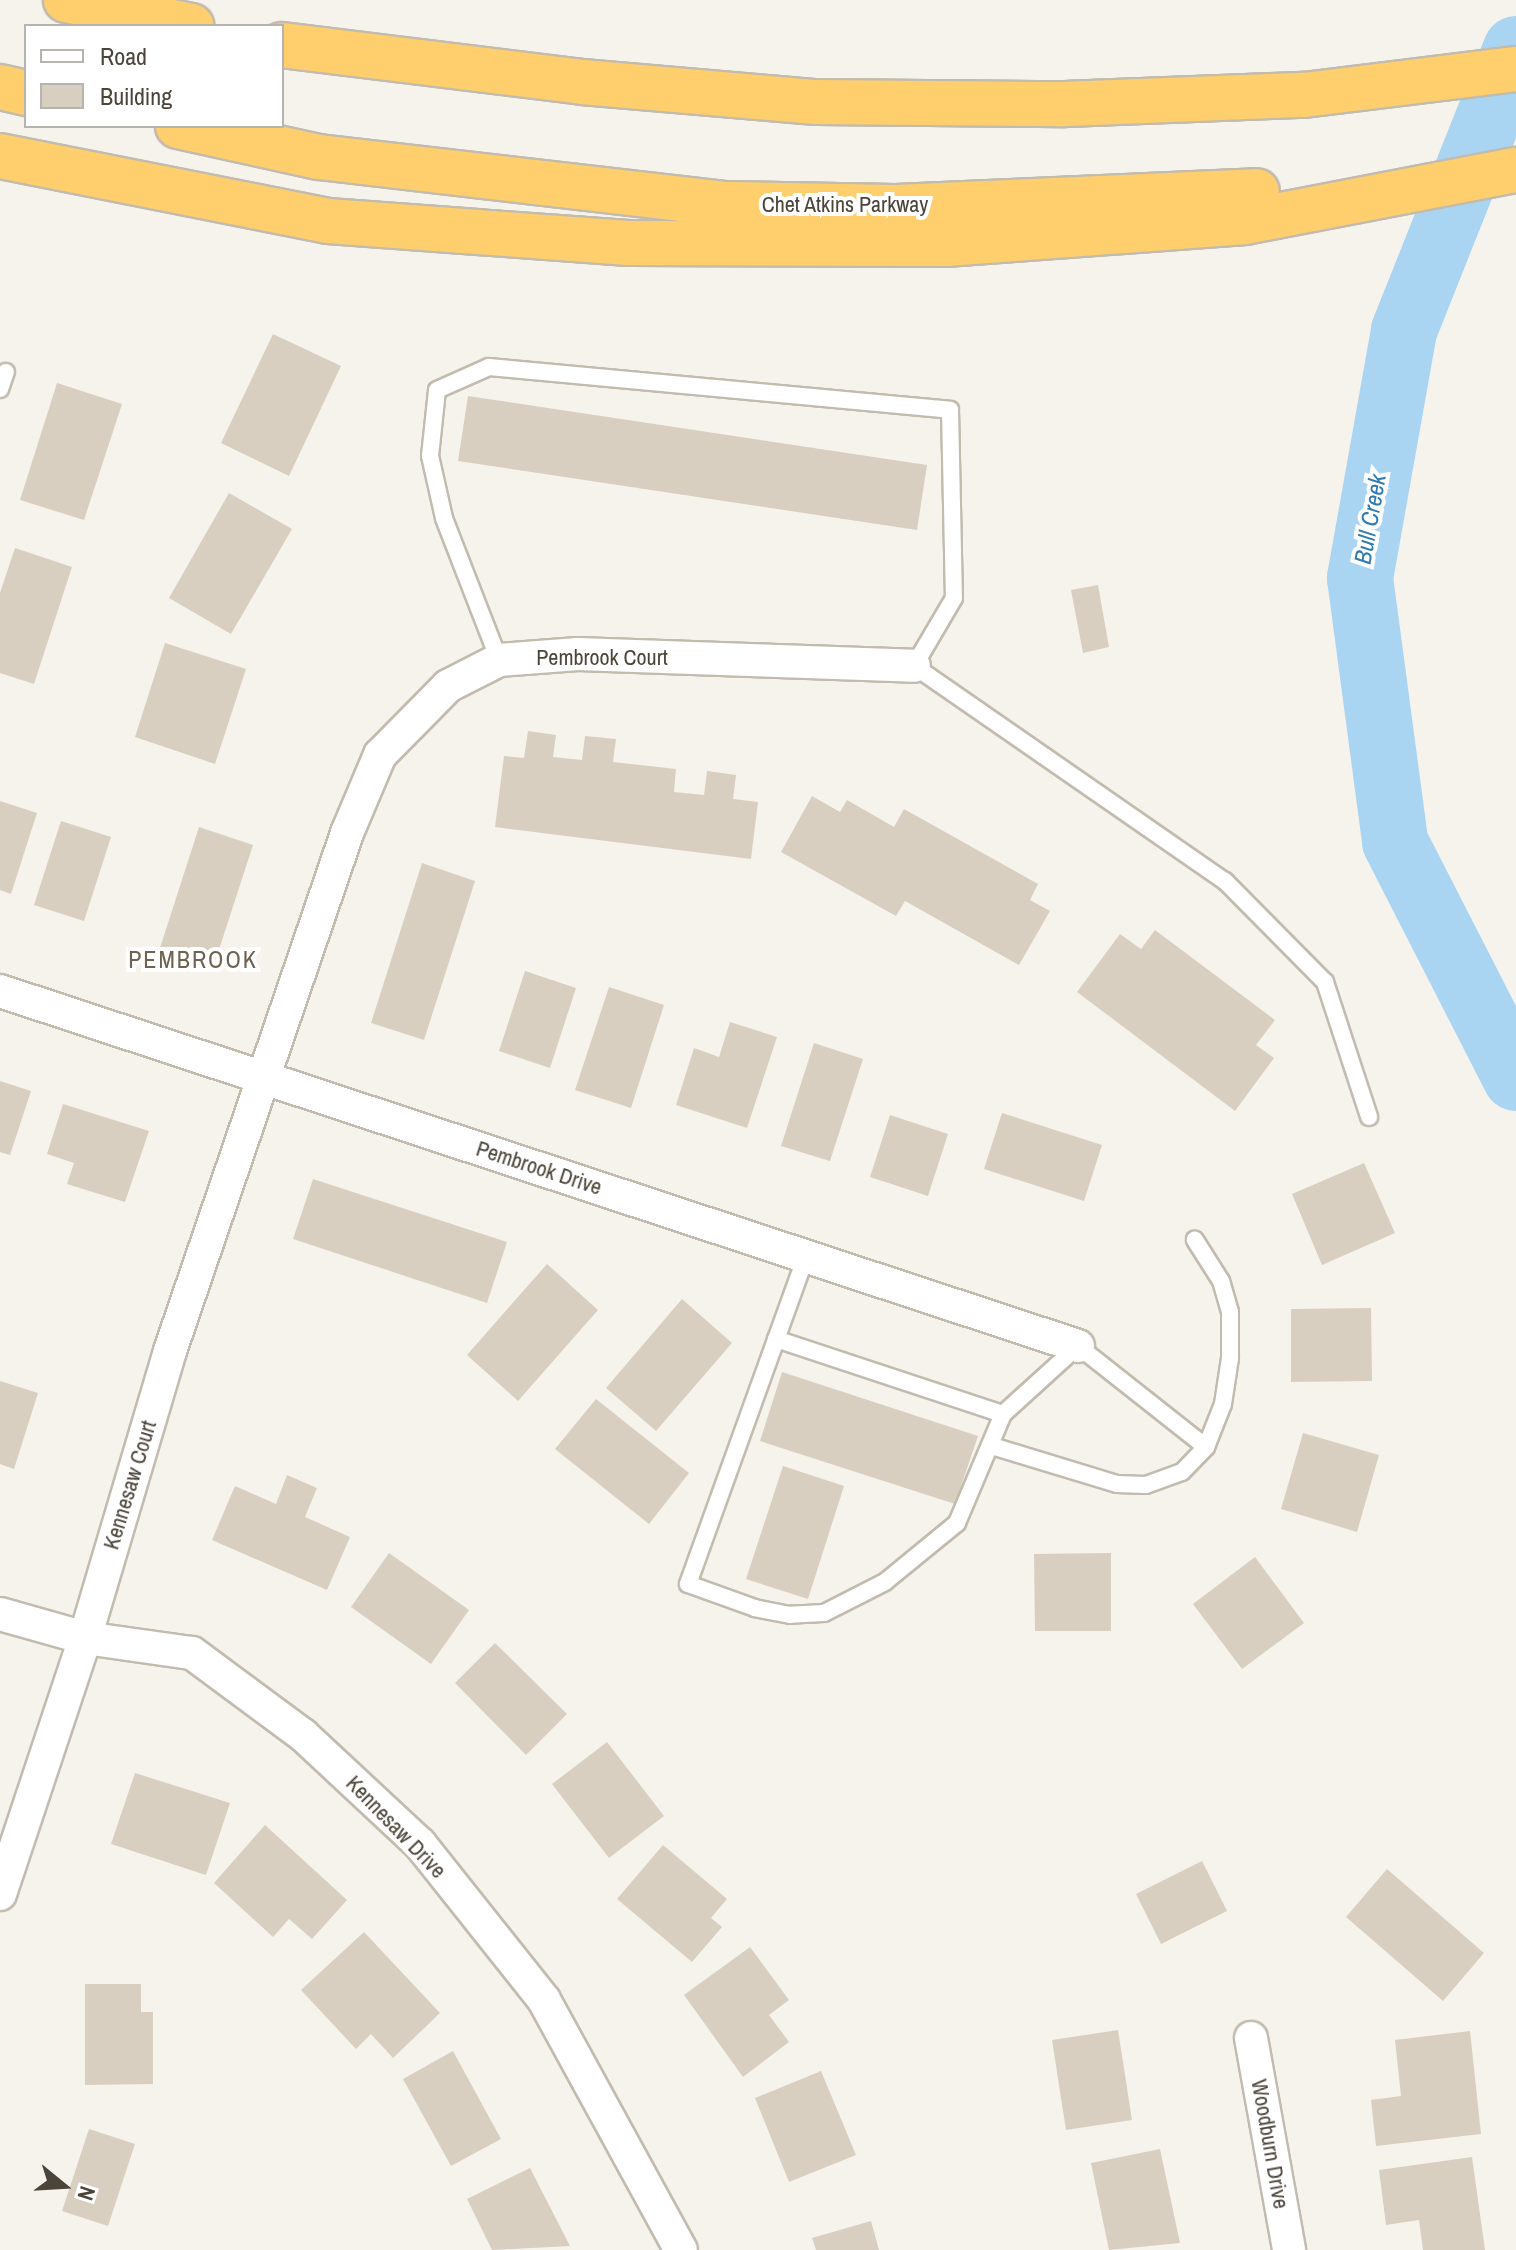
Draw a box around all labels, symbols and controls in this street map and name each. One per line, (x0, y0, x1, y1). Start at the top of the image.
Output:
legend (24, 24, 284, 128)
text: Road (100, 40, 147, 72)
text: Building (100, 80, 172, 112)
street label: Chet Atkins Parkway (761, 192, 929, 218)
water label: Bull Creek (1348, 472, 1392, 566)
street label: Pembrook Court (536, 645, 668, 671)
district label: PEMBROOK (128, 946, 258, 974)
street label: Pembrook Drive (473, 1135, 605, 1201)
street label: Kennesaw Court (98, 1417, 162, 1553)
street label: Kennesaw Drive (341, 1770, 451, 1884)
street label: Woodburn Drive (1246, 2077, 1294, 2211)
north arrow (24, 2146, 104, 2226)
text: N (71, 2183, 103, 2204)

